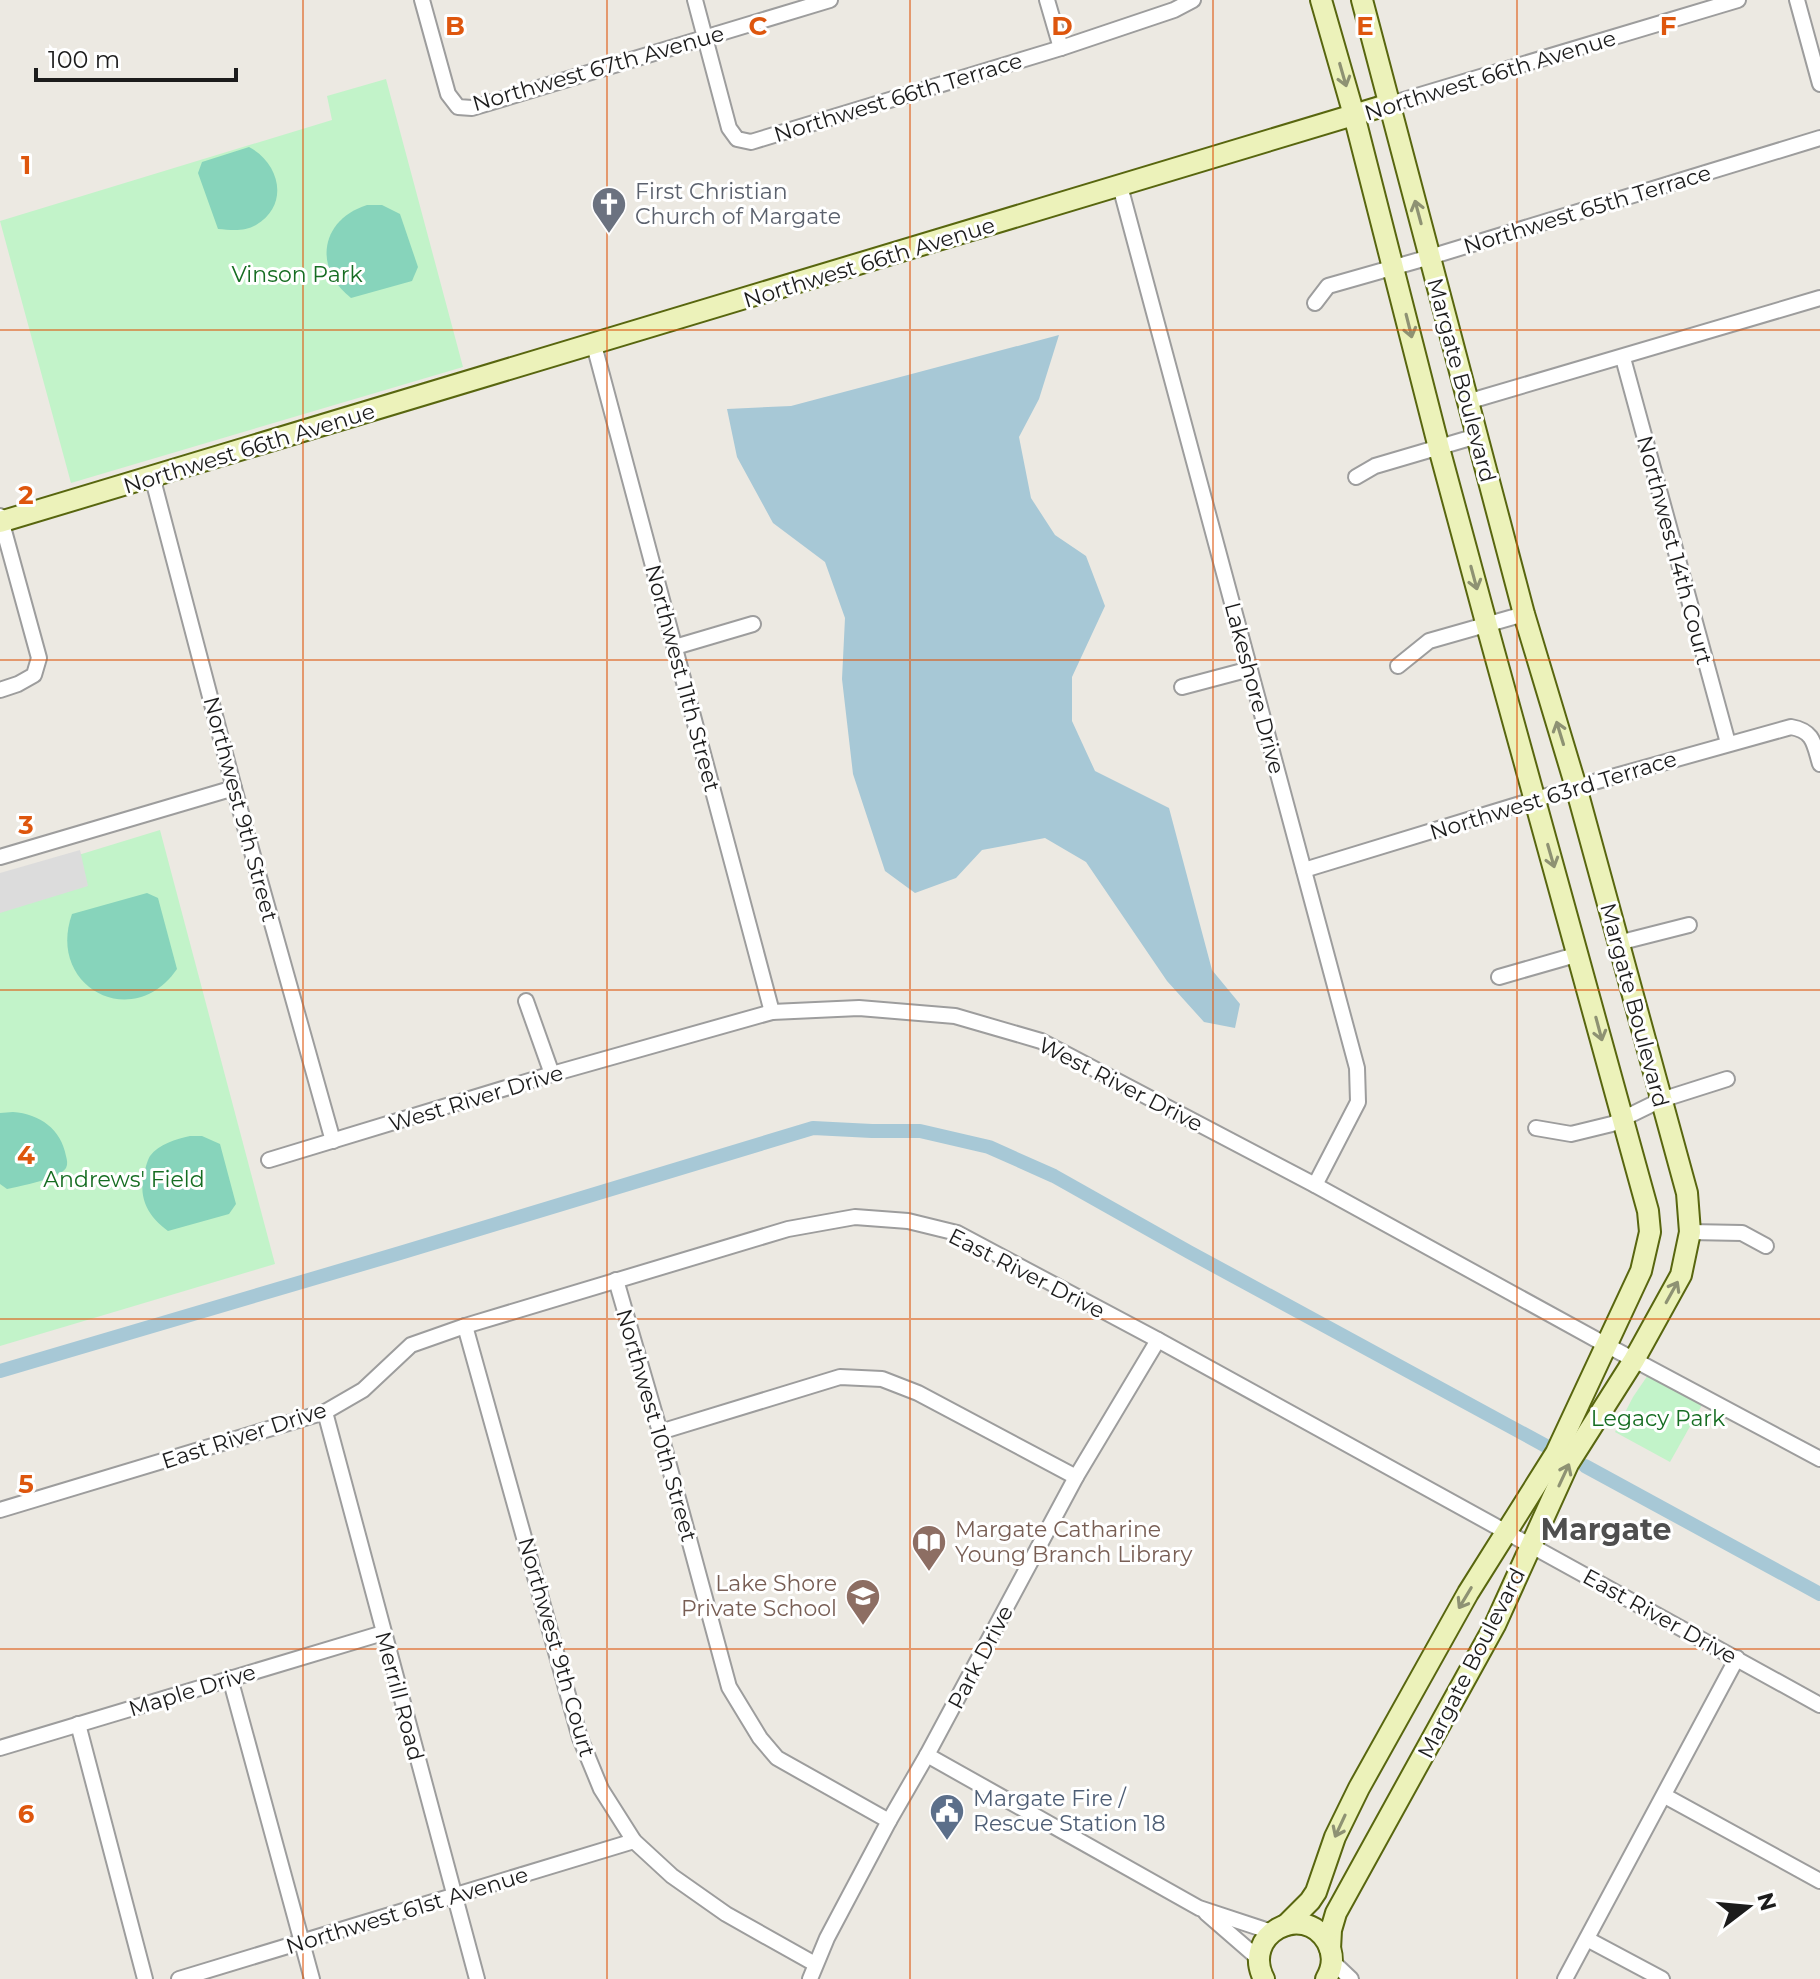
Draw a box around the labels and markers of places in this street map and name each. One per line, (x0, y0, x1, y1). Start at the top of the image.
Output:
place label: First Christian Church of Margate (635, 178, 841, 230)
church icon: First Christian Church of Margate (590, 185, 628, 235)
place label: Margate Catharine Young Branch Library (955, 1516, 1193, 1568)
library icon: Margate Catharine Young Branch Library (910, 1523, 948, 1573)
place label: Lake Shore Private School (681, 1570, 837, 1622)
school or university icon: Lake Shore Private School (844, 1577, 882, 1627)
place label: Margate Fire / Rescue Station 18 (973, 1785, 1165, 1837)
public building icon: Margate Fire / Rescue Station 18 (928, 1792, 966, 1842)

